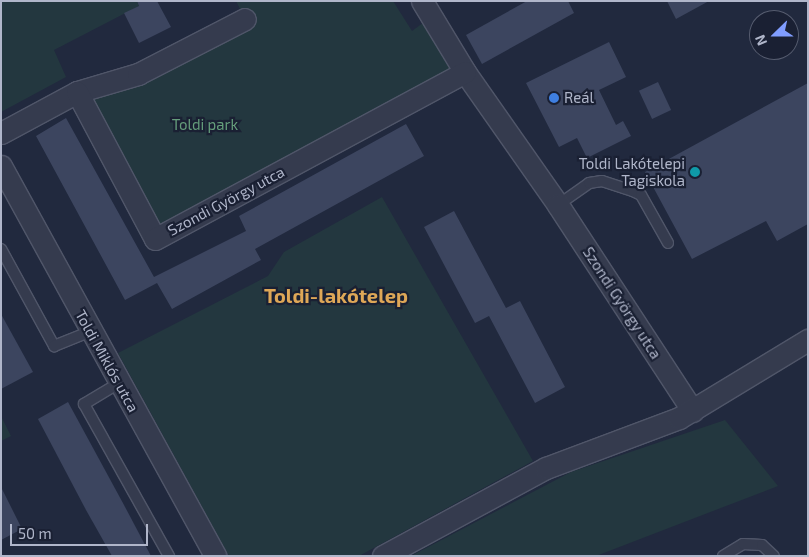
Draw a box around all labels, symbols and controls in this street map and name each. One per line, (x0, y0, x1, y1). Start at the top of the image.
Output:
north arrow (749, 10, 799, 60)
text: N (751, 33, 770, 48)
place label: Reál (564, 89, 594, 107)
marker: Reál (548, 92, 560, 104)
park label: Toldi park (172, 116, 238, 134)
place label: Toldi Lakótelepi Tagiskola (579, 154, 685, 189)
street label: Szondi György utca (164, 162, 288, 240)
marker: Toldi Lakótelepi Tagiskola (689, 166, 701, 178)
street label: Szondi György utca (579, 244, 665, 362)
district label: Toldi-lakótelep (264, 283, 408, 307)
street label: Toldi Miklós utca (72, 307, 142, 415)
scale bar (12, 514, 150, 546)
text: 50 m (18, 524, 52, 542)

